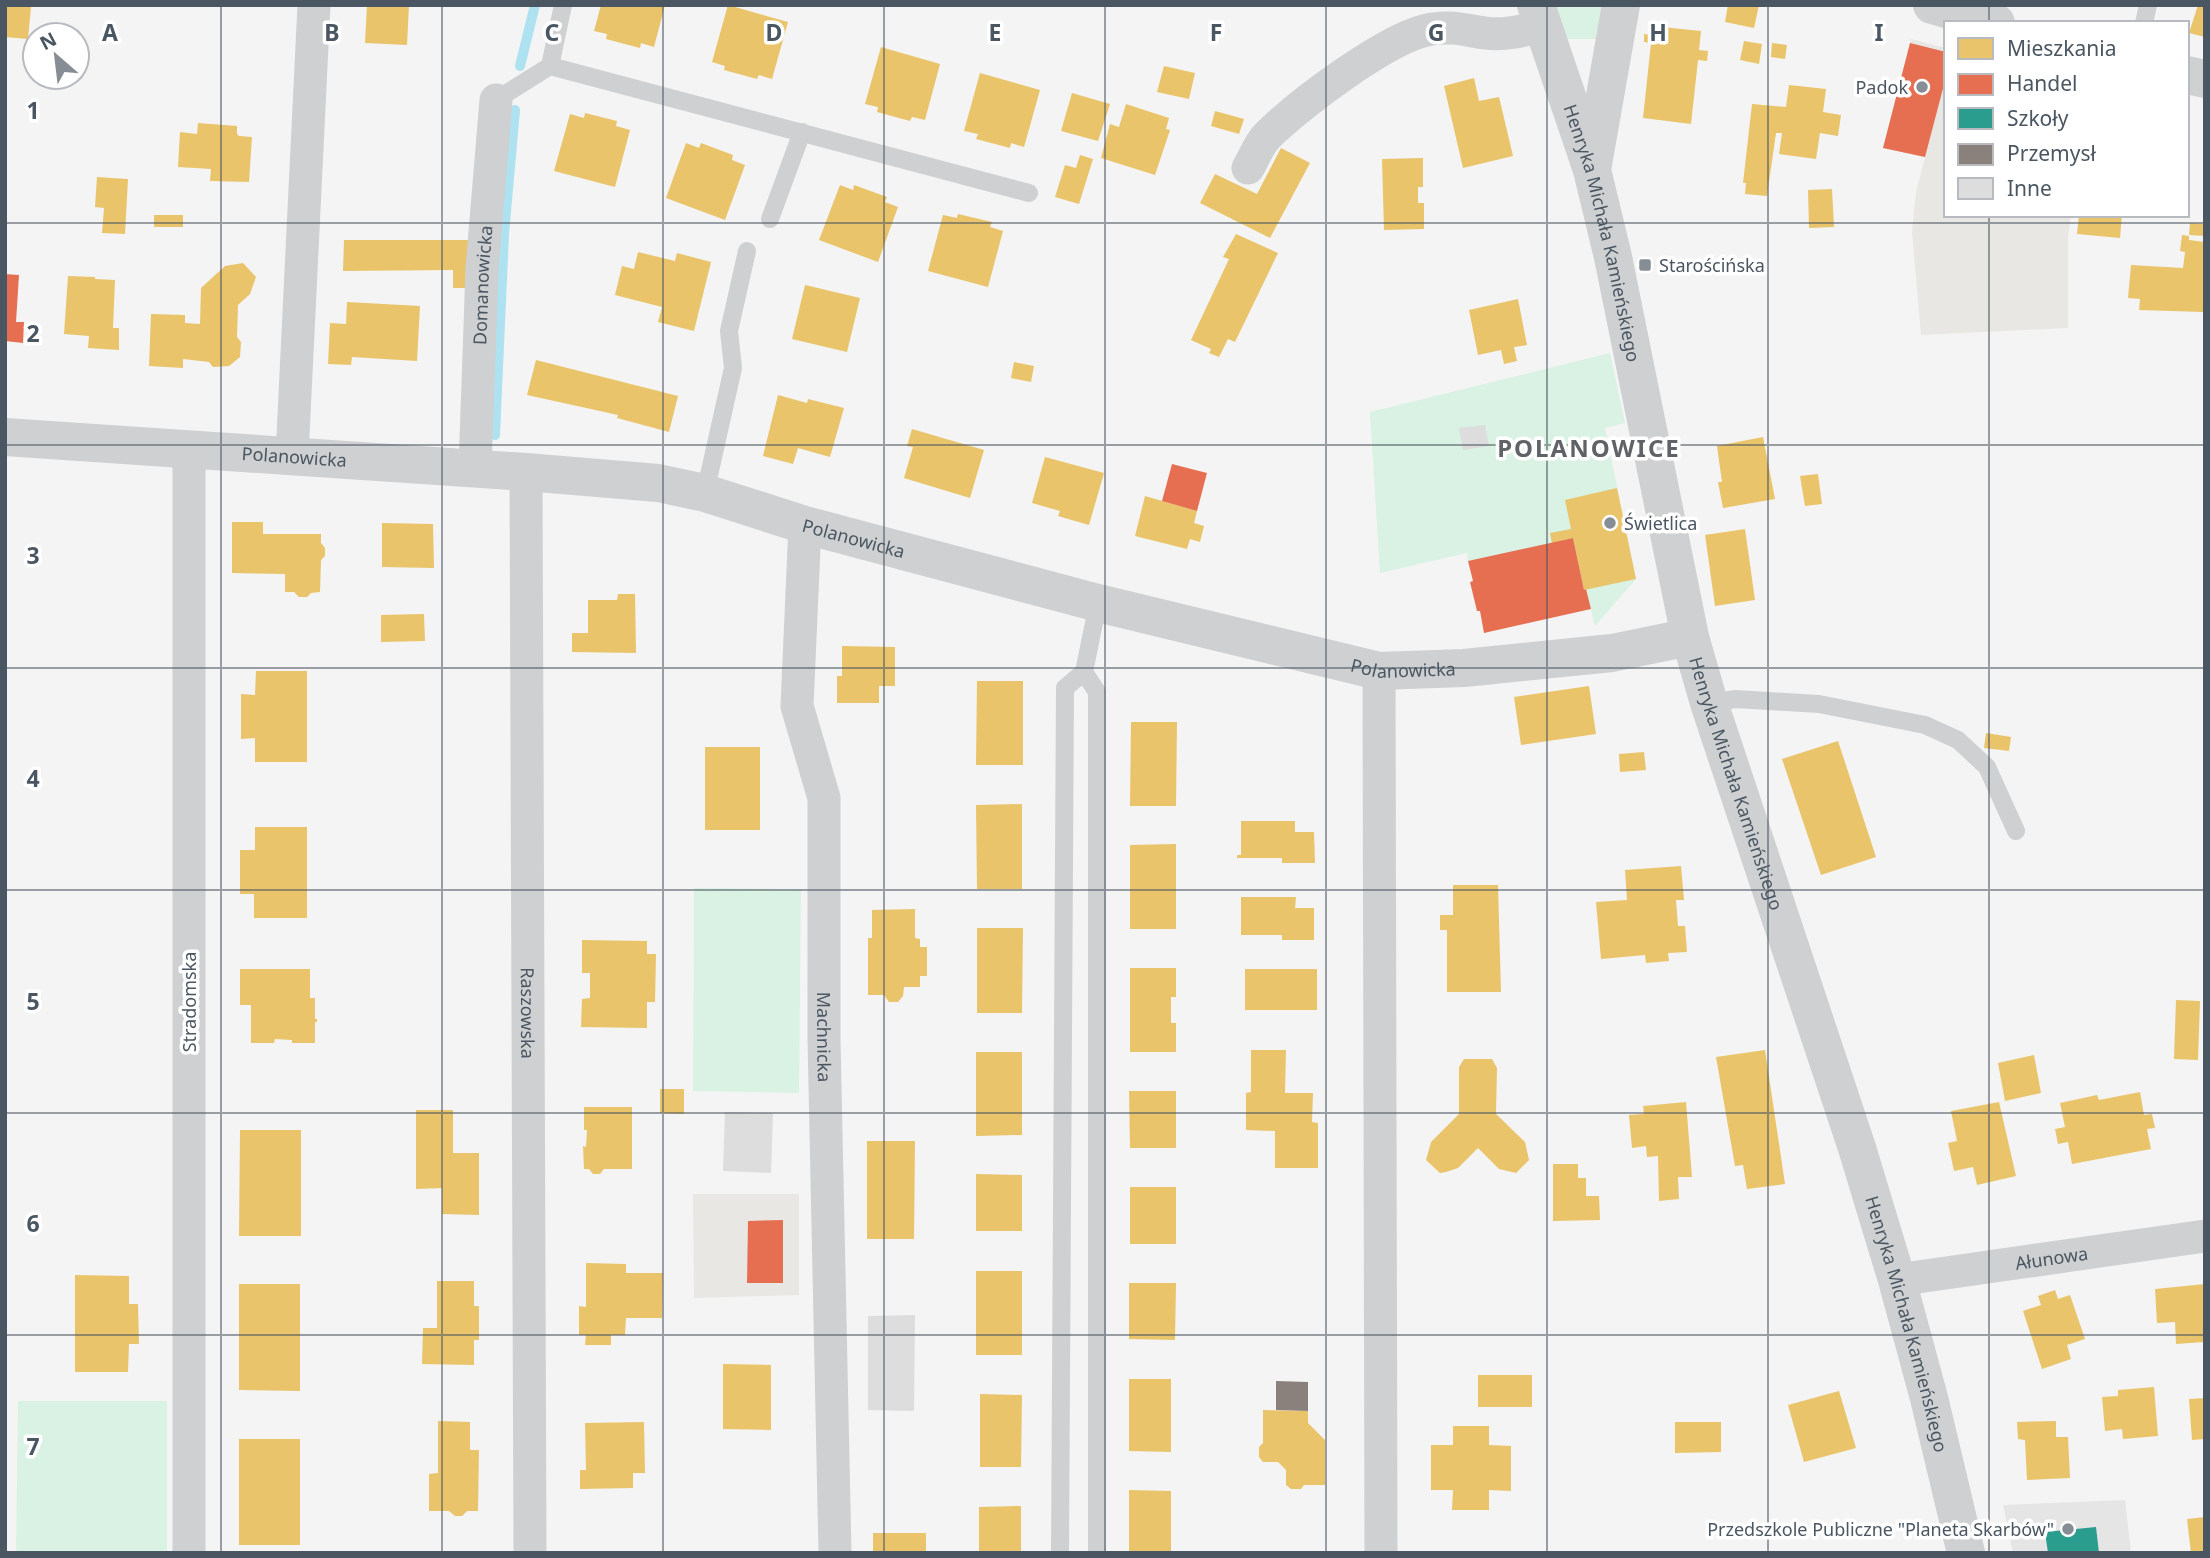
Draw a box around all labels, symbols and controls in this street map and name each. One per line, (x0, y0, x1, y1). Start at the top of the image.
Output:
text: A (102, 16, 118, 48)
text: B (324, 16, 340, 48)
text: C (545, 16, 560, 48)
text: D (766, 16, 782, 48)
text: E (989, 16, 1001, 48)
text: F (1210, 16, 1222, 48)
text: G (1428, 16, 1444, 48)
text: H (1649, 16, 1667, 48)
text: I (1875, 16, 1884, 48)
north arrow (21, 21, 91, 91)
legend (1944, 21, 2189, 217)
text: N (35, 26, 61, 56)
text: Mieszkania (2007, 34, 2116, 62)
text: Handel (2007, 69, 2078, 97)
place label: Padok (1855, 75, 1908, 99)
marker: Padok (1914, 79, 1930, 95)
text: 1 (26, 94, 40, 126)
street label: Henryka Michała Kamieńskiego (1559, 101, 1646, 364)
text: Szkoły (2007, 104, 2069, 132)
text: Przemysł (2007, 139, 2096, 167)
text: Inne (2007, 174, 2052, 202)
street label: Domanowicka (467, 224, 498, 345)
place label: Starościńska (1659, 253, 1765, 277)
marker: Starościńska (1637, 257, 1653, 273)
text: 2 (26, 317, 40, 349)
district label: POLANOWICE (1497, 431, 1681, 464)
street label: Polanowicka (241, 441, 348, 472)
place label: Świetlica (1624, 511, 1697, 535)
street label: Polanowicka (800, 513, 908, 563)
marker: Świetlica (1602, 515, 1618, 531)
text: 3 (26, 539, 40, 571)
street label: Polanowicka (1348, 653, 1456, 683)
street label: Henryka Michała Kamieńskiego (1684, 654, 1789, 913)
text: 4 (26, 762, 40, 794)
street label: Stradomska (177, 952, 201, 1052)
street label: Raszowska (516, 967, 540, 1059)
text: 5 (26, 985, 40, 1017)
street label: Machnicka (812, 992, 837, 1082)
street label: Henryka Michała Kamieńskiego (1860, 1193, 1953, 1455)
text: 6 (26, 1207, 40, 1239)
street label: Ałunowa (2013, 1241, 2089, 1275)
text: 7 (26, 1430, 40, 1462)
place label: Przedszkole Publiczne "Planeta Skarbów" (1707, 1517, 2054, 1541)
marker: Przedszkole Publiczne "Planeta Skarbów" (2060, 1521, 2076, 1537)

